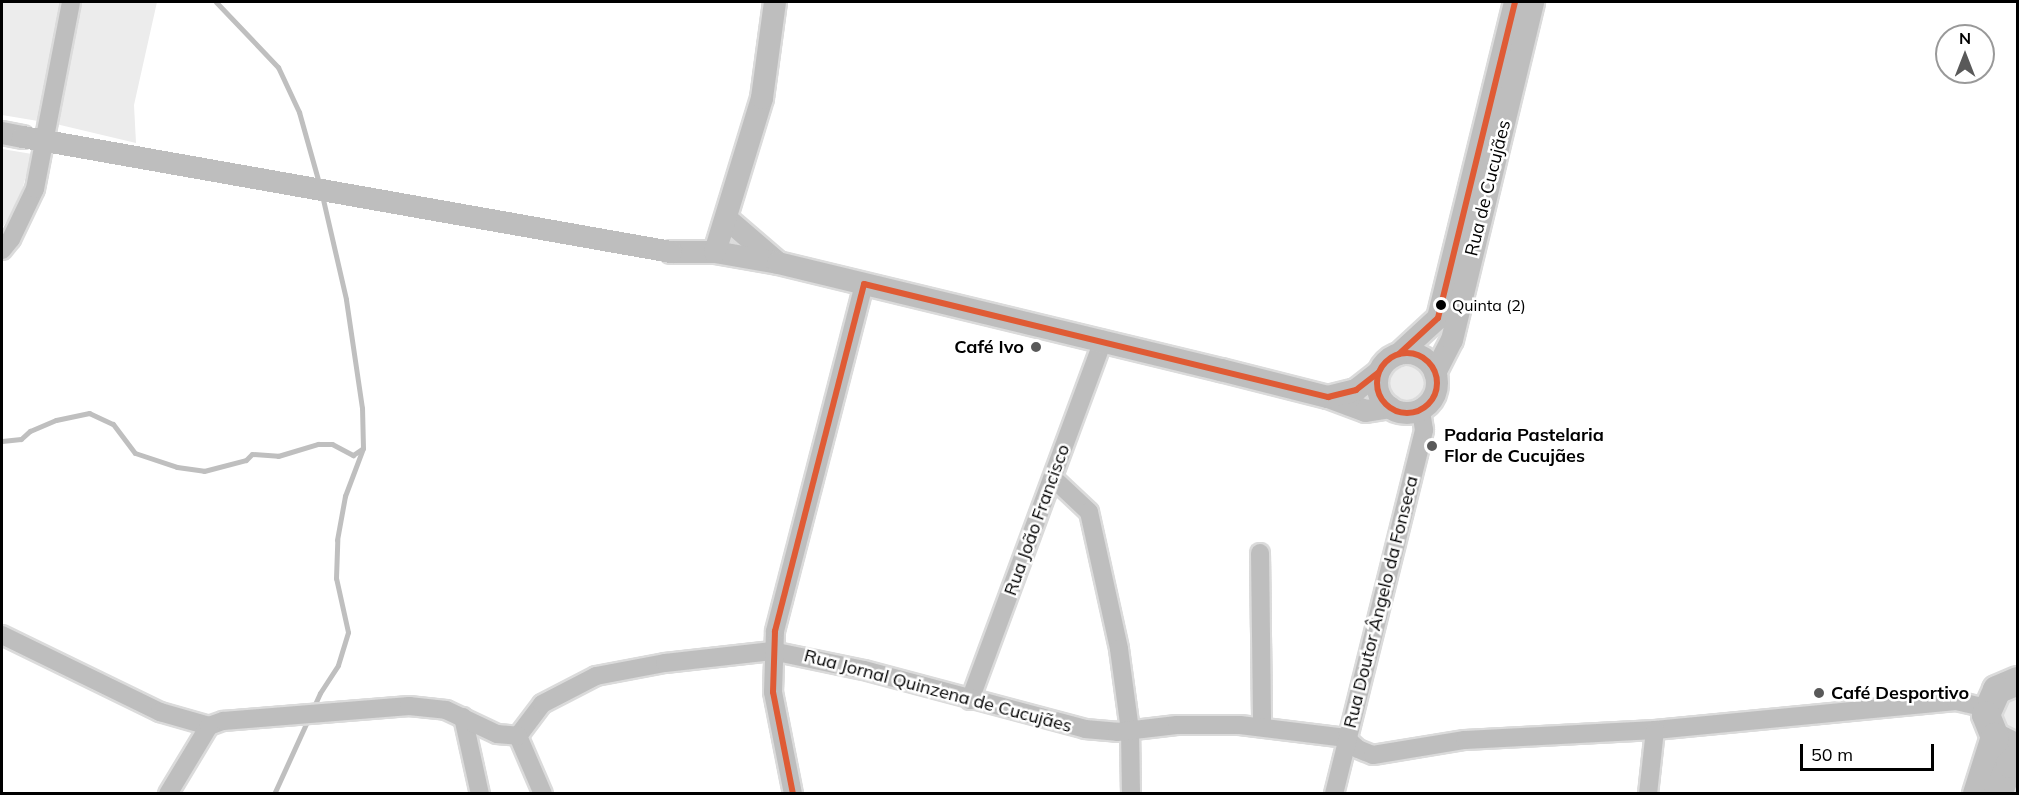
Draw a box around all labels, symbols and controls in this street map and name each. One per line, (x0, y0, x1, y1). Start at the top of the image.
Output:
north arrow (1935, 24, 1995, 84)
text: N (1959, 28, 1971, 48)
street label: Rua de Cucujães (1461, 118, 1515, 258)
place label: Quinta (2) (1452, 295, 1526, 315)
marker: Quinta (2) (1435, 299, 1447, 311)
place label: Café Ivo (954, 336, 1024, 358)
marker: Café Ivo (1029, 340, 1043, 354)
place label: Padaria Pastelaria Flor de Cucujães (1444, 425, 1604, 468)
marker: Padaria Pastelaria Flor de Cucujães (1425, 439, 1439, 453)
street label: Rua João Francisco (1000, 442, 1074, 598)
street label: Rua Doutor Ângelo da Fonseca (1339, 474, 1423, 730)
street label: Rua Jornal Quinzena de Cucujães (802, 645, 1074, 737)
place label: Café Desportivo (1831, 682, 1969, 704)
marker: Café Desportivo (1812, 686, 1826, 700)
scale bar (1803, 732, 1936, 770)
text: 50 m (1811, 743, 1853, 766)

